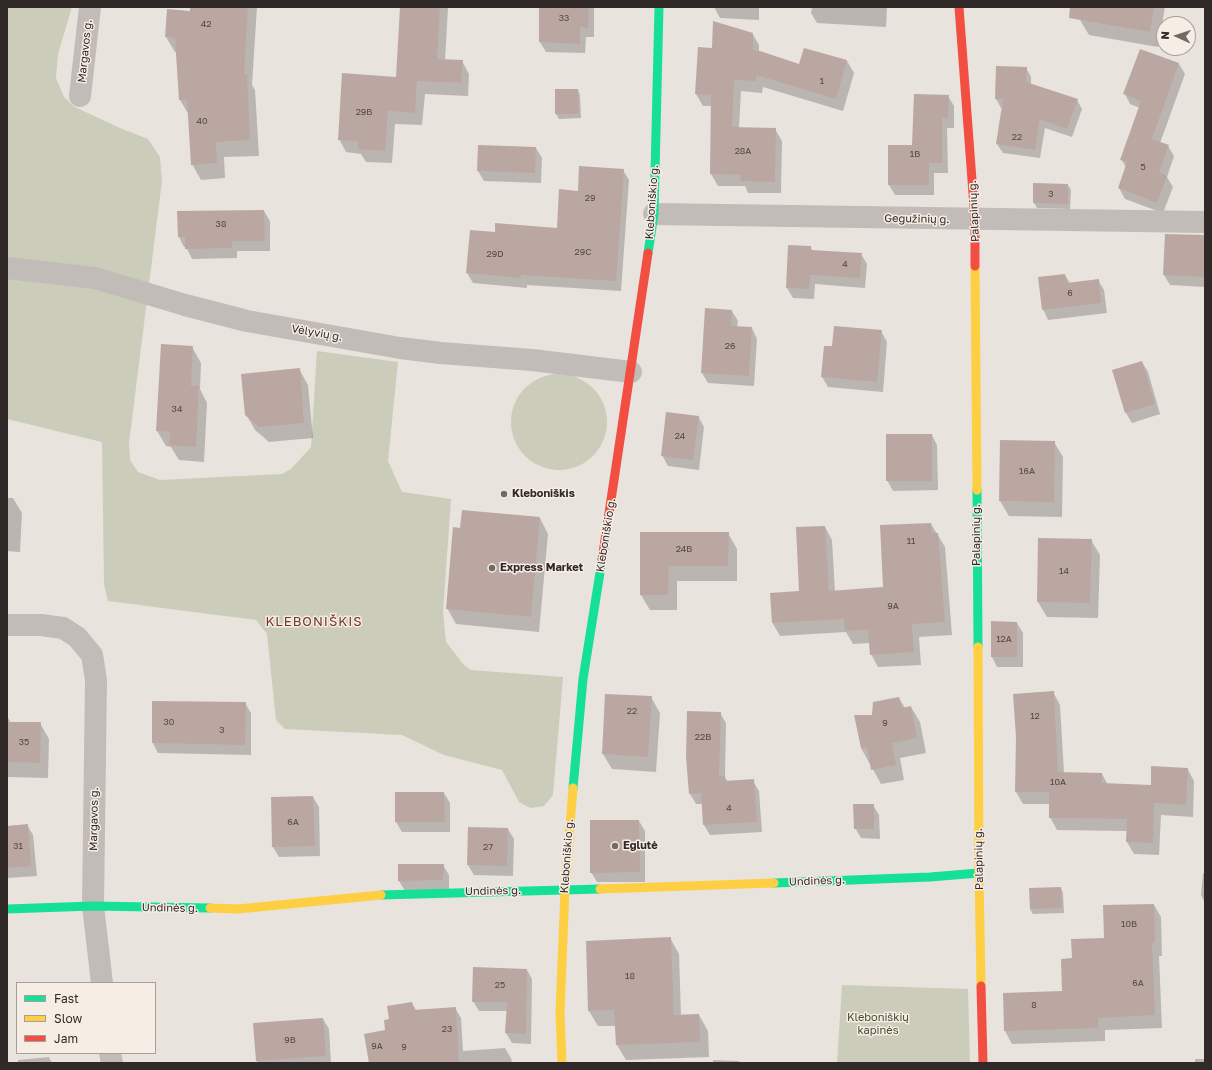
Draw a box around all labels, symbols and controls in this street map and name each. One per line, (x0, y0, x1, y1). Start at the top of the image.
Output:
house number: 33 (559, 13, 569, 23)
north arrow (1156, 16, 1196, 56)
street label: Margavos g. (75, 19, 95, 83)
house number: 42 (201, 19, 211, 29)
text: N (1158, 31, 1171, 40)
house number: 1 (820, 76, 824, 86)
house number: 29B (356, 107, 372, 117)
house number: 40 (196, 116, 208, 126)
house number: 22 (1012, 132, 1022, 142)
house number: 28A (735, 146, 751, 156)
house number: 1B (910, 149, 920, 159)
house number: 5 (1140, 162, 1146, 172)
street label: Kleboniškio g. (643, 164, 661, 240)
street label: Palapinių g. (966, 180, 982, 242)
house number: 3 (1048, 189, 1054, 199)
house number: 29 (585, 193, 595, 203)
street label: Gegužinių g. (884, 212, 950, 226)
house number: 38 (216, 219, 226, 229)
house number: 29C (575, 247, 591, 257)
house number: 29D (487, 249, 503, 259)
house number: 4 (842, 259, 848, 269)
house number: 6 (1067, 288, 1073, 298)
street label: Vėlyvių g. (291, 322, 343, 344)
house number: 26 (725, 341, 735, 351)
house number: 34 (172, 404, 182, 414)
house number: 24 (675, 431, 685, 441)
house number: 16A (1019, 466, 1035, 476)
place label: Kleboniškis (512, 487, 575, 501)
marker: Kleboniškis (499, 489, 509, 499)
street label: Kleboniškio g. (594, 497, 618, 573)
street label: Palapinių g. (970, 504, 984, 566)
house number: 11 (907, 536, 915, 546)
house number: 24B (676, 544, 692, 554)
place label: Express Market (500, 561, 583, 575)
marker: Express Market (487, 563, 497, 573)
house number: 14 (1059, 566, 1069, 576)
house number: 9A (887, 601, 899, 611)
district label: KLEBONIŠKIS (265, 614, 363, 630)
house number: 12A (996, 634, 1012, 644)
house number: 22 (627, 706, 637, 716)
house number: 12 (1030, 711, 1040, 721)
house number: 30 (164, 717, 174, 727)
house number: 9 (882, 718, 888, 728)
house number: 3 (219, 725, 225, 735)
house number: 22B (695, 732, 711, 742)
house number: 35 (19, 737, 29, 747)
house number: 10A (1050, 777, 1066, 787)
street label: Margavos g. (87, 787, 101, 851)
house number: 4 (726, 803, 732, 813)
house number: 6A (287, 817, 299, 827)
street label: Kleboniškio g. (558, 818, 576, 894)
street label: Palapinių g. (972, 828, 986, 890)
place label: Eglutė (623, 839, 658, 853)
house number: 31 (13, 841, 23, 851)
marker: Eglutė (610, 841, 620, 851)
house number: 27 (483, 842, 493, 852)
street label: Undinės g. (789, 873, 845, 889)
street label: Undinės g. (465, 884, 521, 898)
street label: Undinės g. (142, 901, 198, 915)
house number: 10B (1121, 919, 1137, 929)
house number: 18 (625, 971, 635, 981)
house number: 6A (1132, 978, 1144, 988)
house number: 25 (495, 980, 505, 990)
legend (16, 982, 156, 1054)
text: Fast (54, 991, 79, 1006)
house number: 8 (1031, 1000, 1037, 1010)
text: Slow (54, 1011, 82, 1026)
park label: Kleboniškių kapinės (847, 1011, 909, 1037)
house number: 23 (442, 1024, 452, 1034)
text: Jam (54, 1031, 78, 1046)
house number: 9B (284, 1035, 296, 1045)
house number: 9A (371, 1041, 383, 1051)
house number: 9 (401, 1042, 407, 1052)

